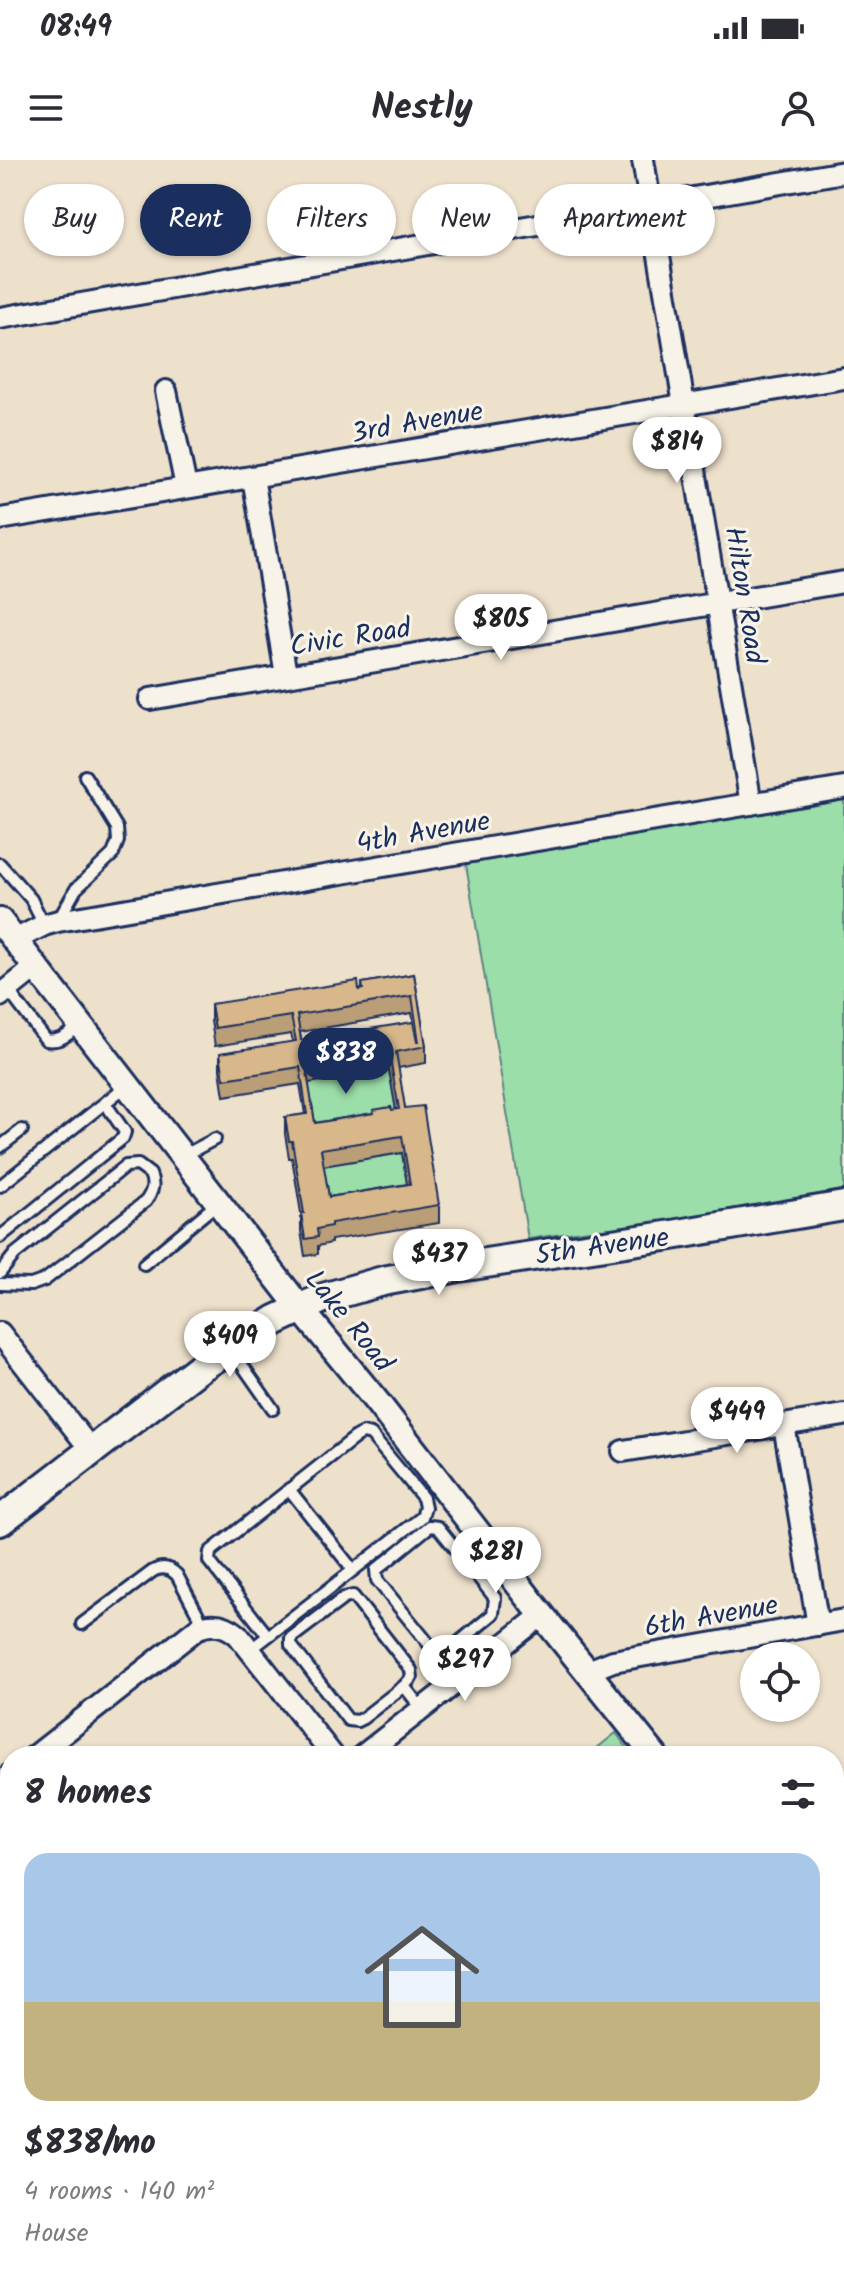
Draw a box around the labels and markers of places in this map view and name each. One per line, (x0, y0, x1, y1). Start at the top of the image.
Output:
pin: $814 (630, 417, 724, 485)
pin: $805 (454, 594, 548, 662)
pin: $838 (299, 1028, 393, 1096)
pin: $437 (392, 1229, 486, 1297)
pin: $409 (183, 1311, 277, 1379)
pin: $449 (690, 1387, 784, 1455)
pin: $281 (449, 1527, 543, 1595)
pin: $297 (418, 1635, 512, 1703)

